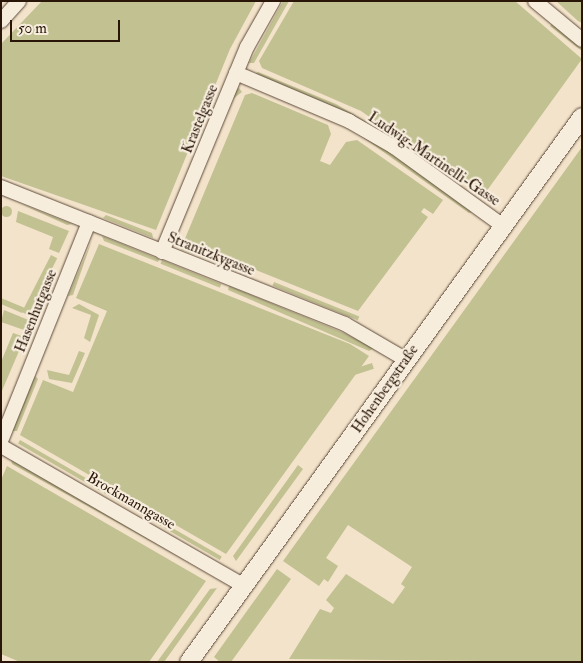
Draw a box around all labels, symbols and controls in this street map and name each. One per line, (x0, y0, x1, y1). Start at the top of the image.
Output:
scale bar (12, 10, 122, 42)
text: 50 m (18, 19, 47, 38)
street label: Krastelgasse (178, 82, 222, 156)
street label: Ludwig-Martinelli-Gasse (365, 108, 503, 210)
street label: Stranitzkygasse (165, 228, 257, 280)
street label: Hasenhutgasse (11, 267, 61, 355)
street label: Hohenbergstraße (348, 341, 422, 437)
street label: Brockmanngasse (84, 468, 178, 534)

